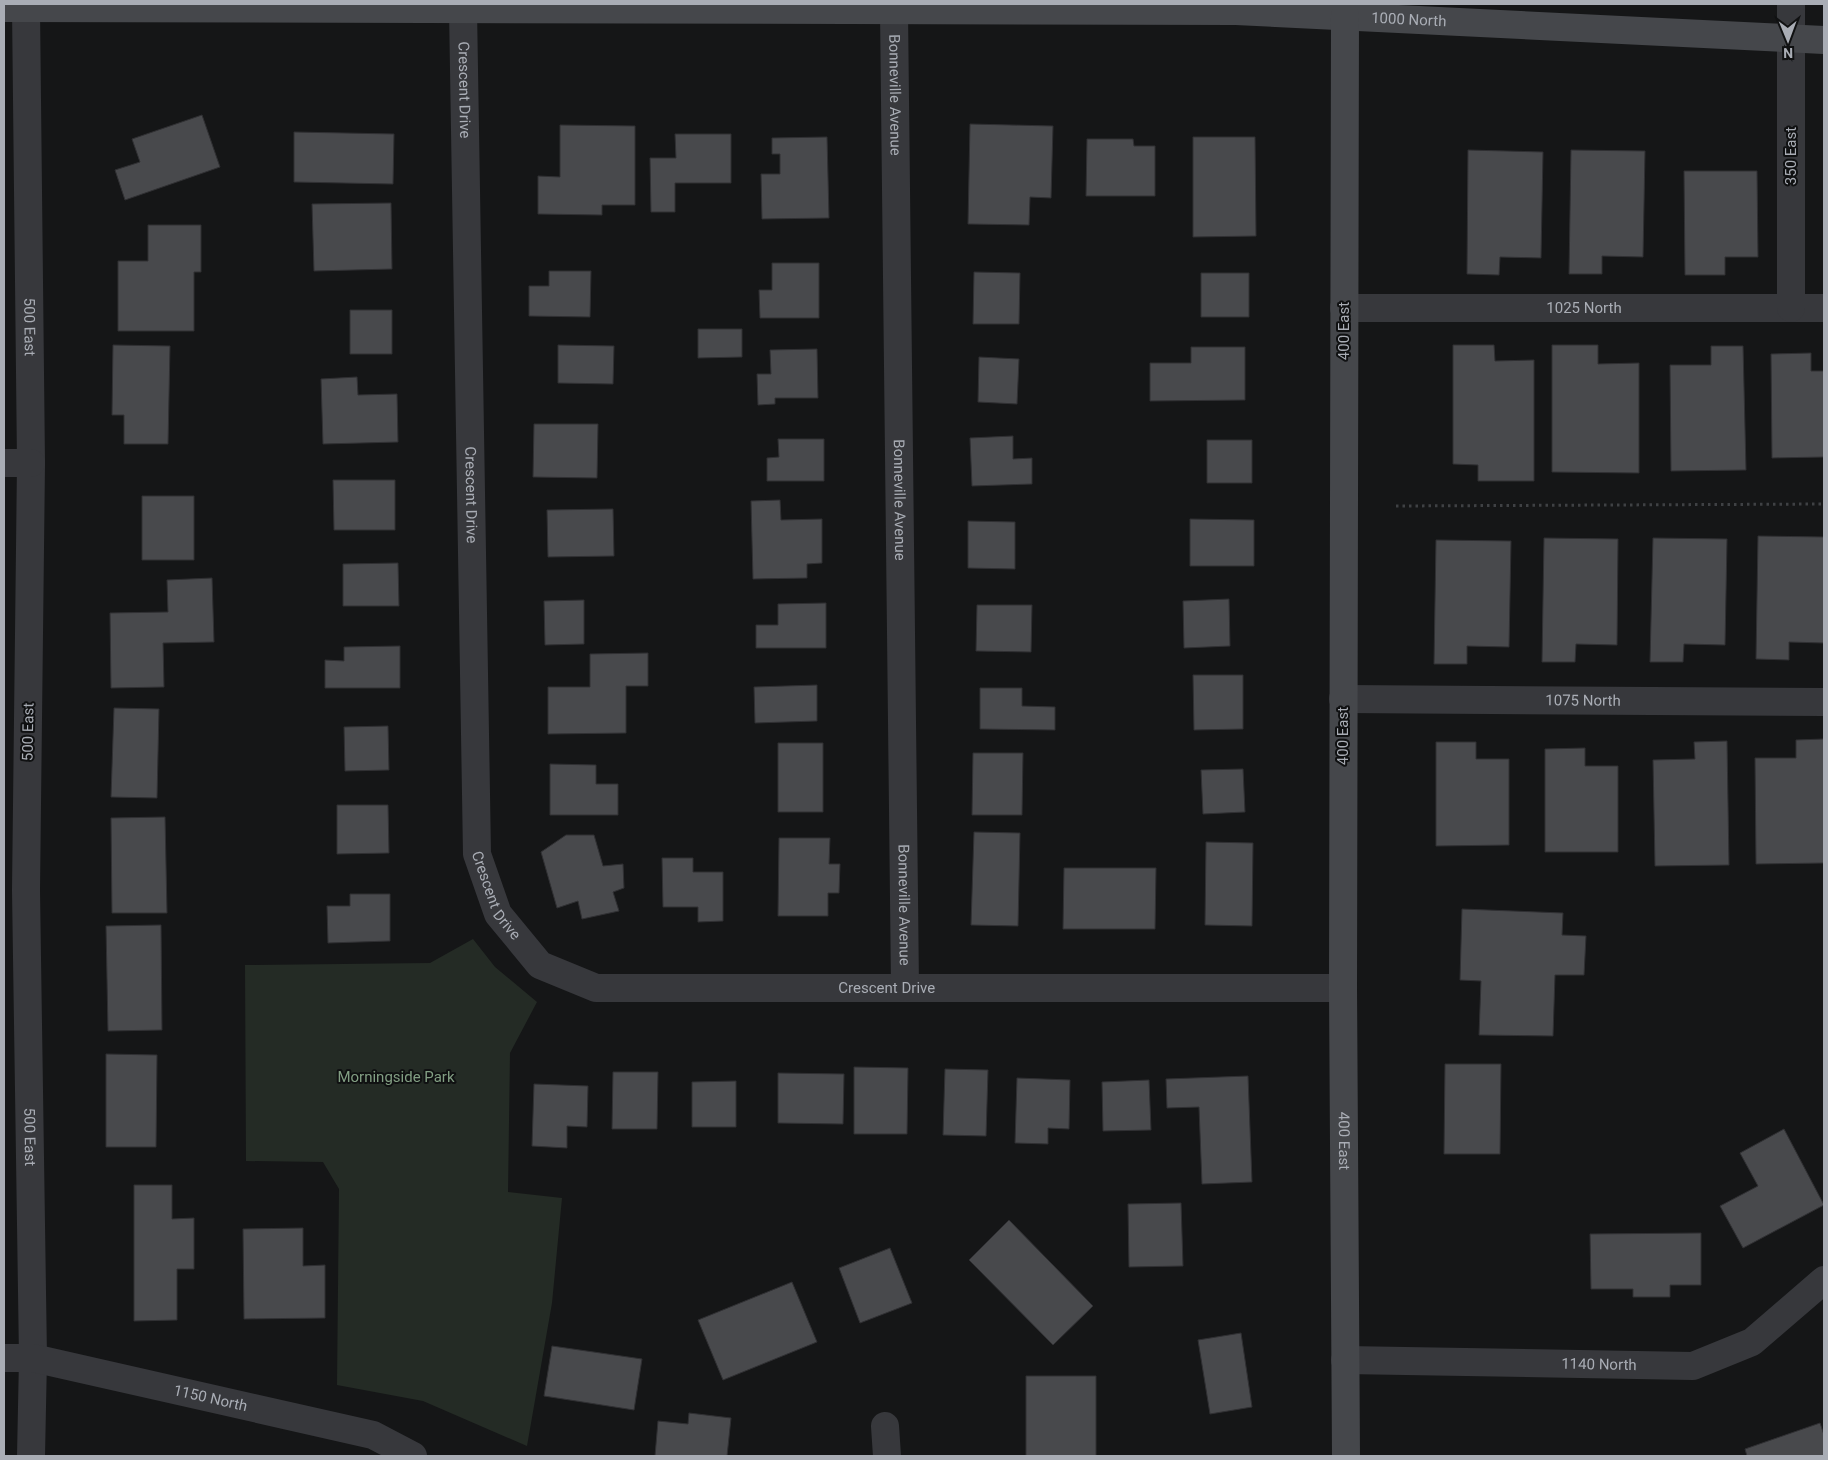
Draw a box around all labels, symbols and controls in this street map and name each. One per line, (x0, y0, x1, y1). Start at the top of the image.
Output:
street label: 1000 North (1371, 9, 1447, 30)
north arrow (1763, 15, 1813, 65)
street label: Bonneville Avenue (885, 34, 905, 156)
street label: Crescent Drive (455, 41, 474, 139)
text: N (1783, 45, 1793, 61)
street label: 350 East (1782, 127, 1800, 185)
street label: 500 East (20, 298, 39, 356)
street label: 1025 North (1546, 299, 1622, 317)
street label: 400 East (1335, 302, 1353, 360)
street label: Bonneville Avenue (890, 439, 909, 561)
street label: Crescent Drive (461, 446, 481, 544)
street label: 1075 North (1545, 691, 1621, 710)
street label: 500 East (18, 703, 38, 761)
street label: 400 East (1334, 707, 1352, 765)
street label: Bonneville Avenue (894, 844, 914, 966)
street label: Crescent Drive (468, 849, 525, 944)
street label: Crescent Drive (838, 979, 935, 997)
park label: Morningside Park (337, 1068, 455, 1086)
street label: 500 East (20, 1108, 39, 1166)
street label: 400 East (1335, 1112, 1353, 1170)
street label: 1140 North (1561, 1355, 1637, 1374)
street label: 1150 North (172, 1381, 249, 1415)

